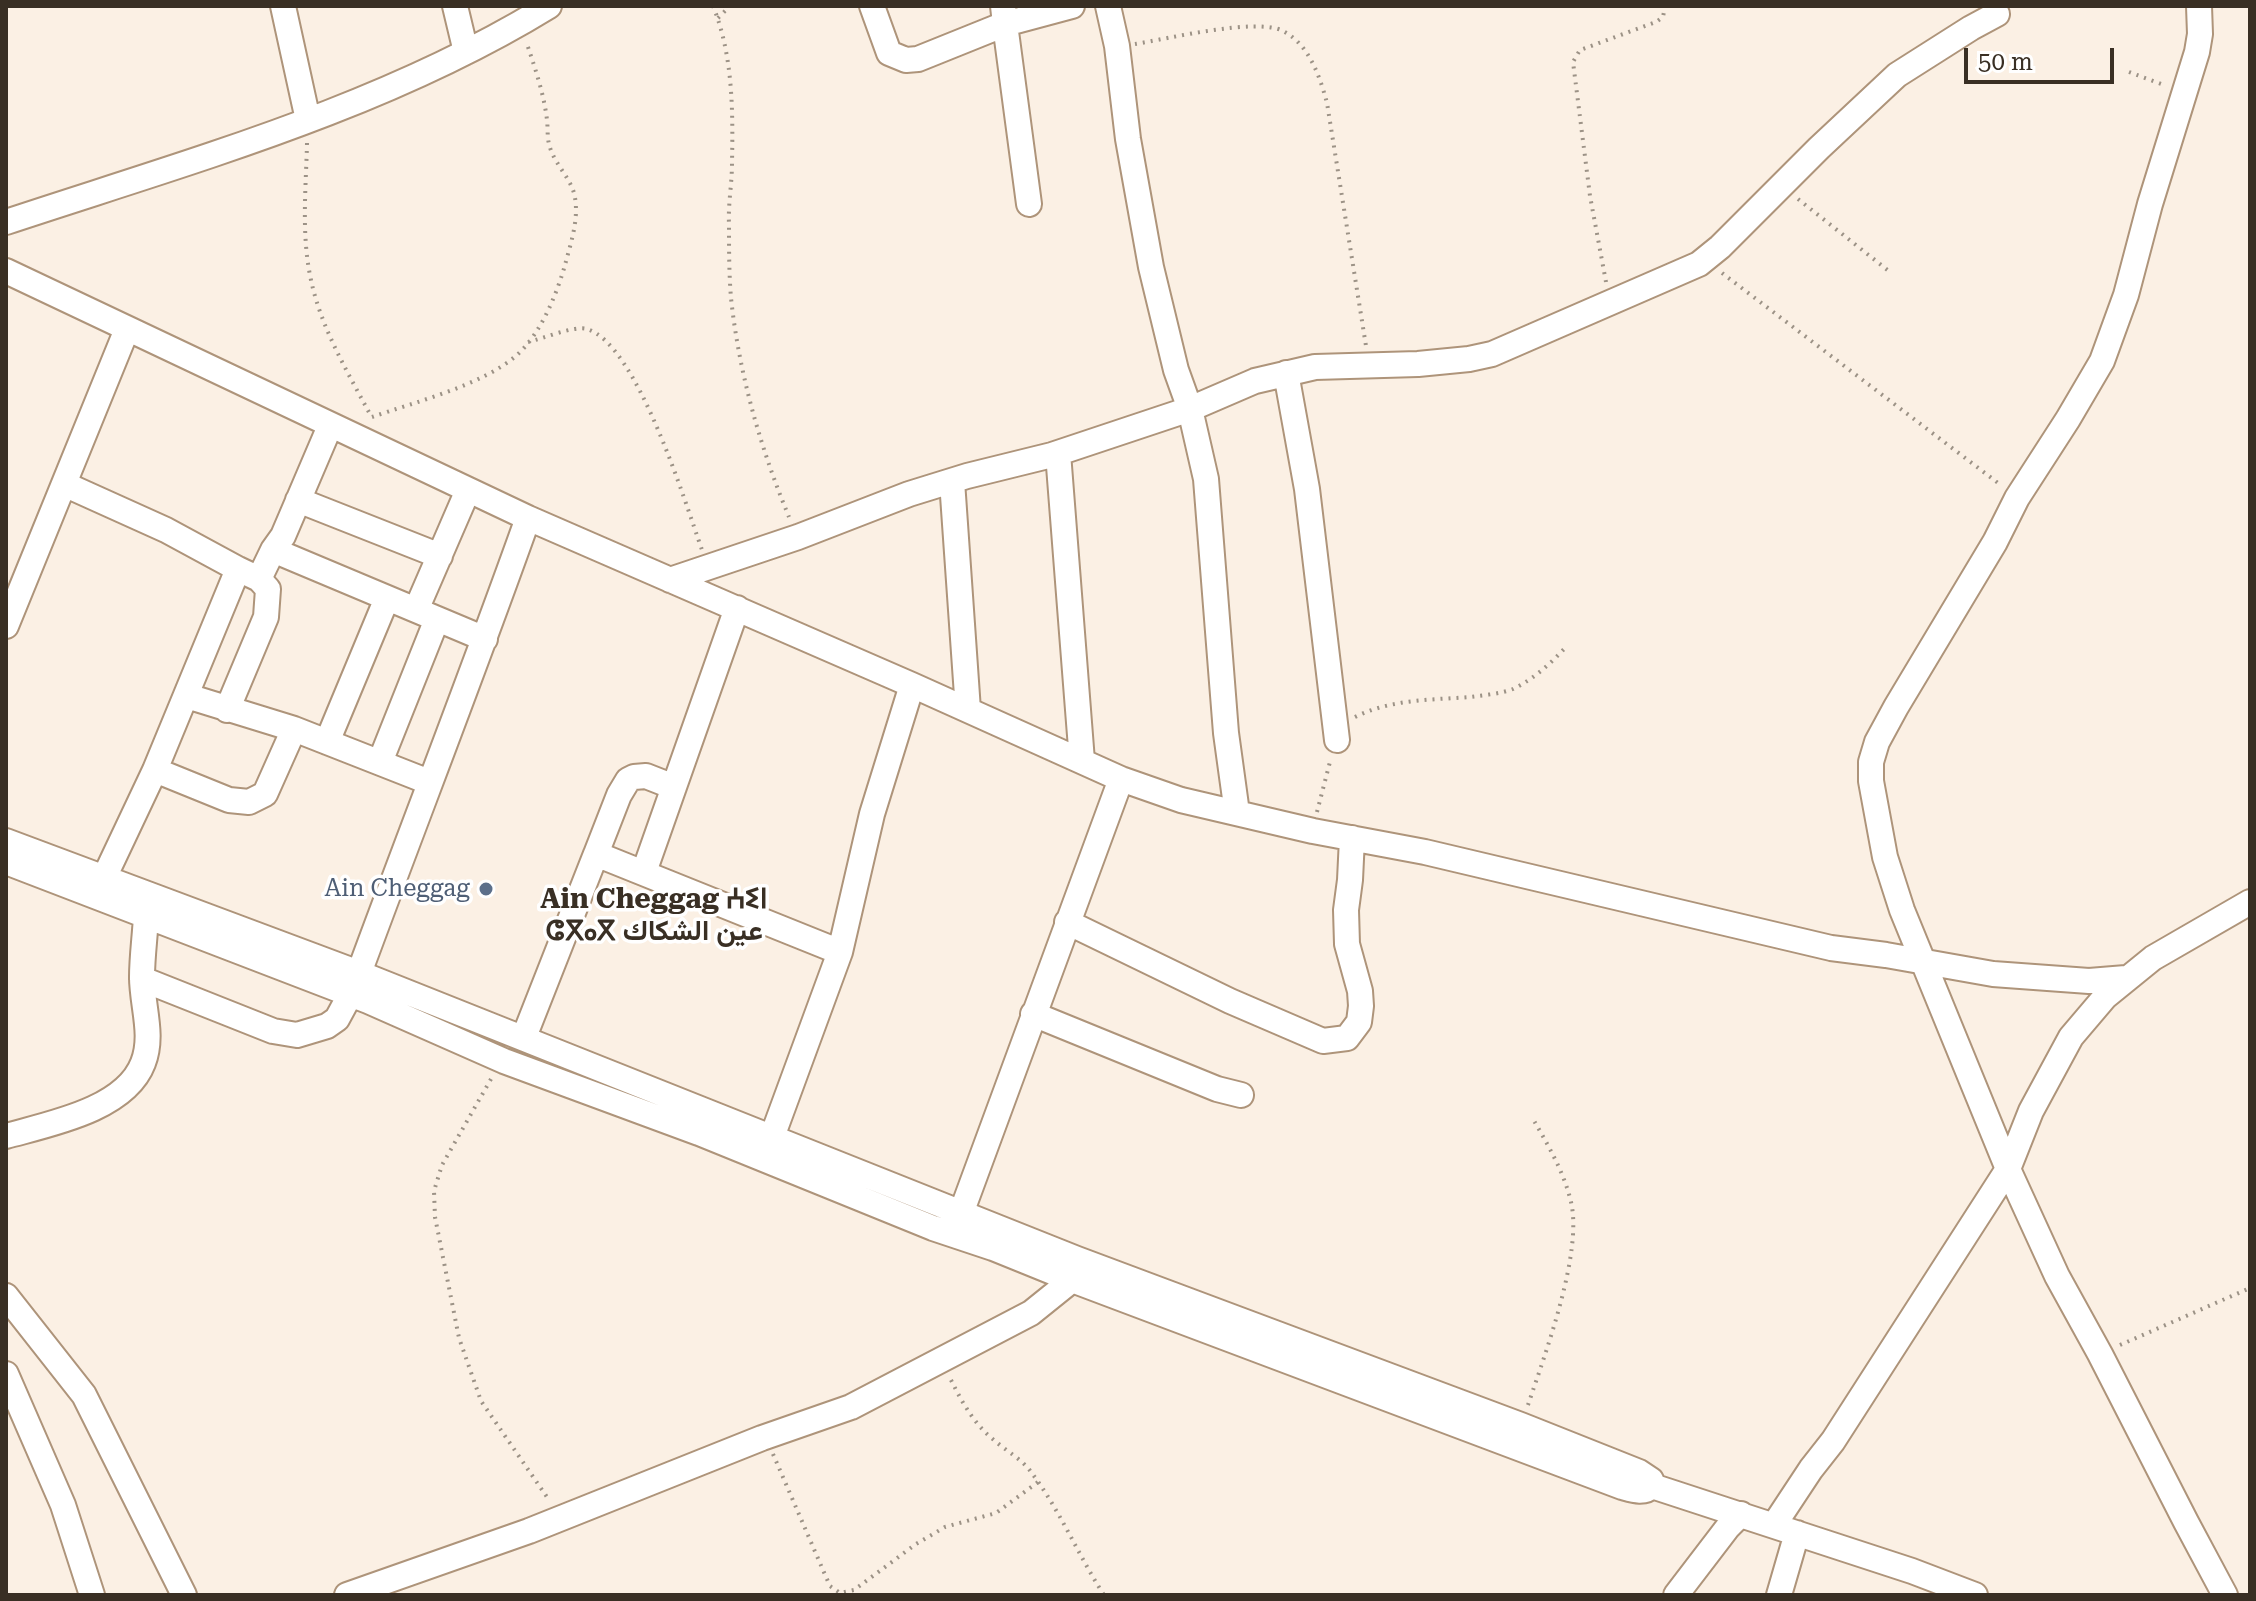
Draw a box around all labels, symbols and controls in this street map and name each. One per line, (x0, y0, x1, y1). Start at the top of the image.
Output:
scale bar (1968, 32, 2118, 82)
text: 50 m (1978, 48, 2033, 76)
place label: Ain Cheggag (324, 875, 470, 903)
marker: Ain Cheggag (477, 880, 495, 898)
district label: Ain Cheggag ⵄⵉⵏ ⵛⴳⴰⴳ عين الشكاك (540, 883, 768, 949)

